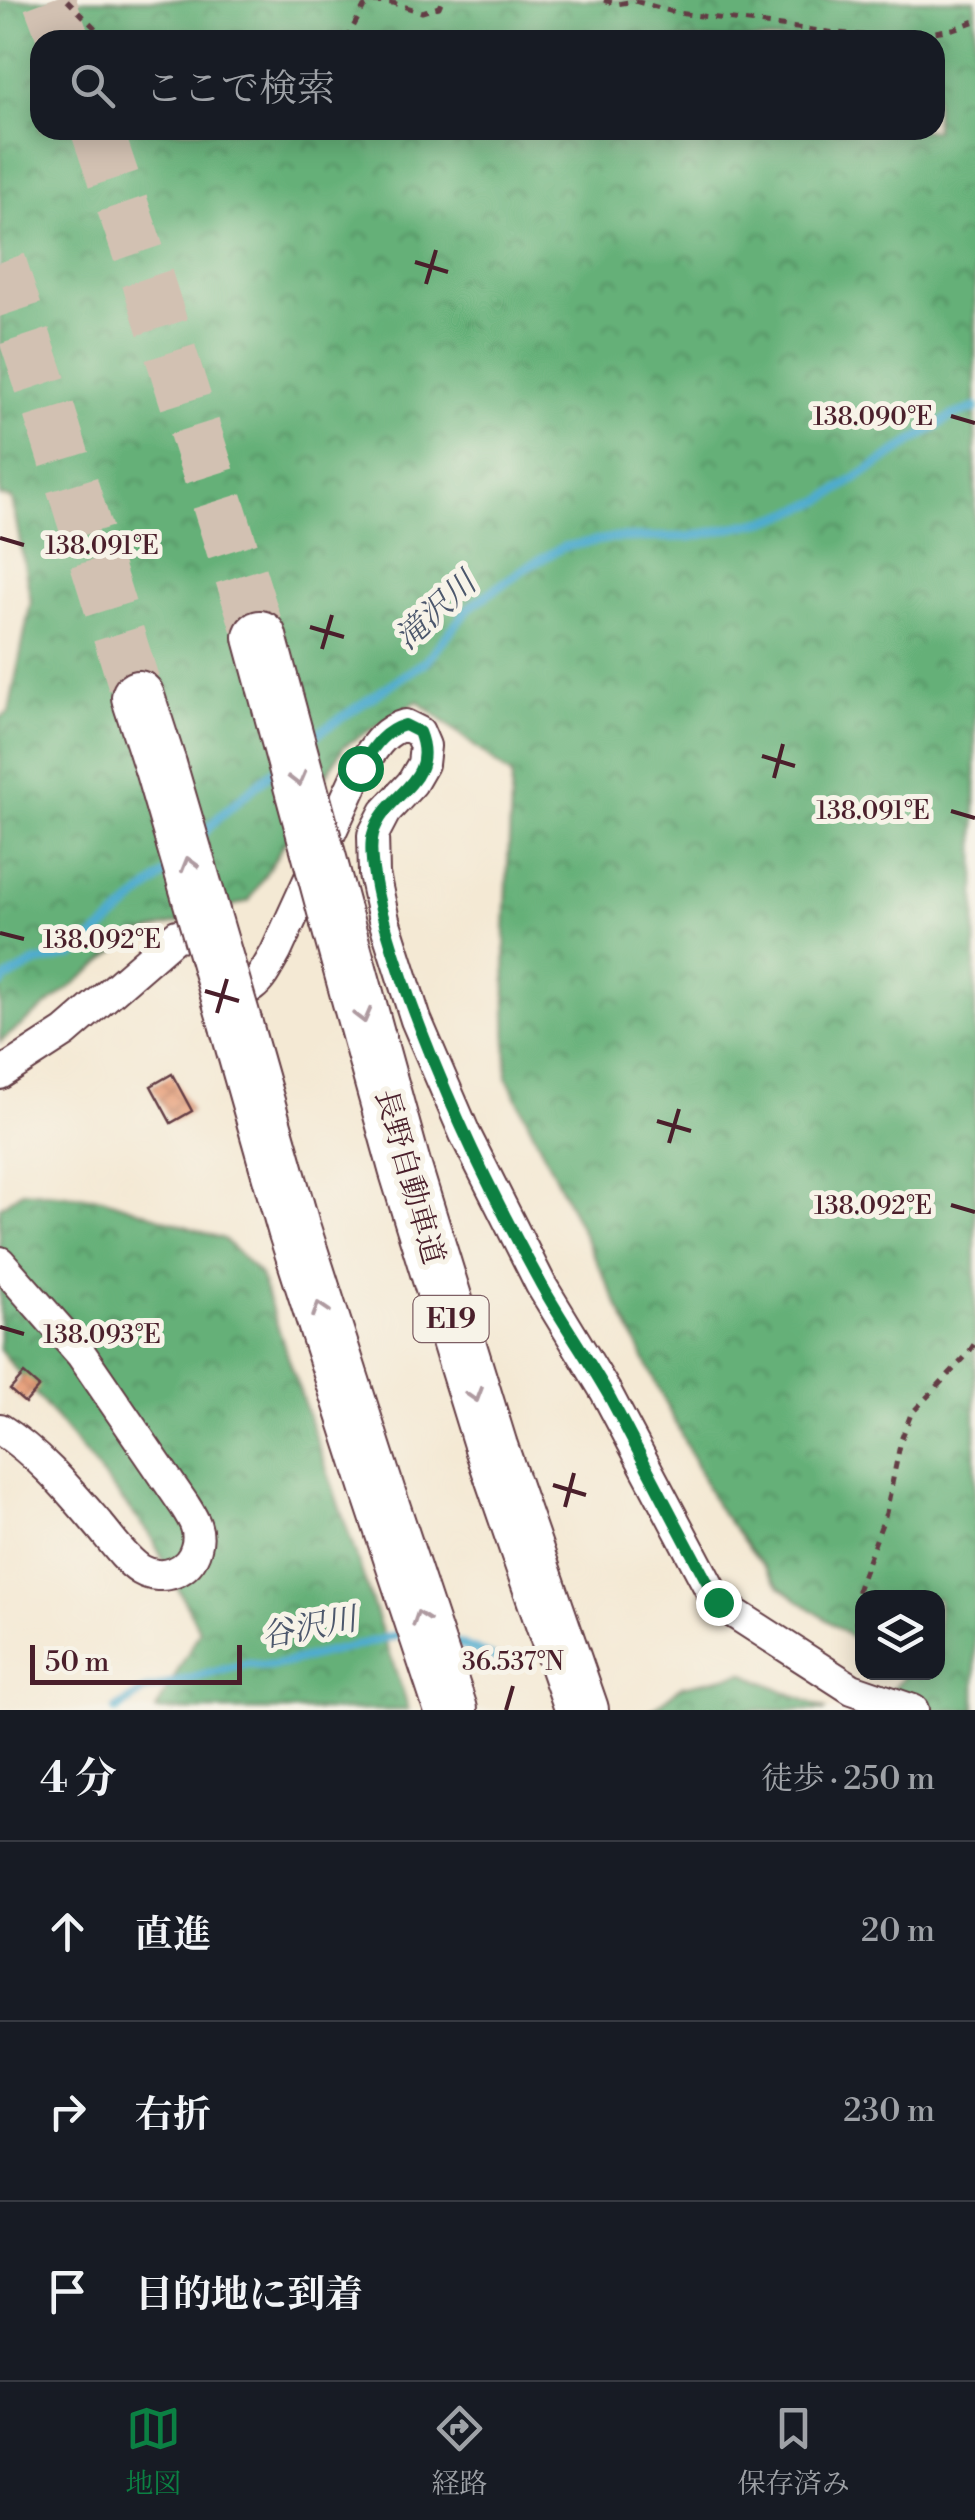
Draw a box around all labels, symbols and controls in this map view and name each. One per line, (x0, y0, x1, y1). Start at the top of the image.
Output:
search box (30, 30, 945, 140)
icon: search (65, 58, 120, 113)
text: ここで検索 (145, 66, 335, 113)
text: 138.090°E (813, 402, 933, 433)
text: 138.091°E (45, 531, 159, 562)
water label: 滝沢川 (387, 562, 487, 658)
route start (338, 746, 384, 792)
one-way arrow (287, 770, 308, 787)
text: 138.091°E (816, 796, 930, 827)
one-way arrow (180, 857, 201, 874)
text: 138.092°E (43, 925, 161, 956)
one-way arrow (351, 1007, 372, 1024)
street label: 長野自動車道 (366, 1085, 452, 1269)
text: 138.092°E (814, 1191, 932, 1222)
road number: E19 (414, 1296, 488, 1342)
one-way arrow (311, 1301, 331, 1318)
text: 138.093°E (43, 1320, 161, 1351)
one-way arrow (463, 1386, 484, 1403)
route end (696, 1580, 742, 1626)
map controls (855, 1590, 945, 1680)
button: layers (855, 1590, 945, 1680)
water label: 谷沢川 (258, 1599, 363, 1657)
one-way arrow (412, 1610, 432, 1627)
scale bar (30, 1640, 242, 1684)
text: 50 m (45, 1645, 109, 1680)
text: 36.537°N (462, 1647, 564, 1678)
text: 4 分 (40, 1753, 117, 1806)
text: 徒歩 · 250 m (761, 1759, 935, 1799)
icon: ahead (40, 1904, 95, 1959)
text: 20 m (861, 1911, 935, 1951)
text: 直進 (135, 1912, 211, 1959)
icon: right (40, 2084, 95, 2139)
text: 230 m (843, 2091, 935, 2131)
text: 右折 (135, 2092, 211, 2139)
icon: arrive (40, 2264, 95, 2319)
text: 目的地に到着 (135, 2272, 363, 2319)
tab: 地図 (125, 2401, 181, 2502)
tab: 経路 (431, 2401, 488, 2502)
tab: 保存済み (738, 2401, 850, 2502)

